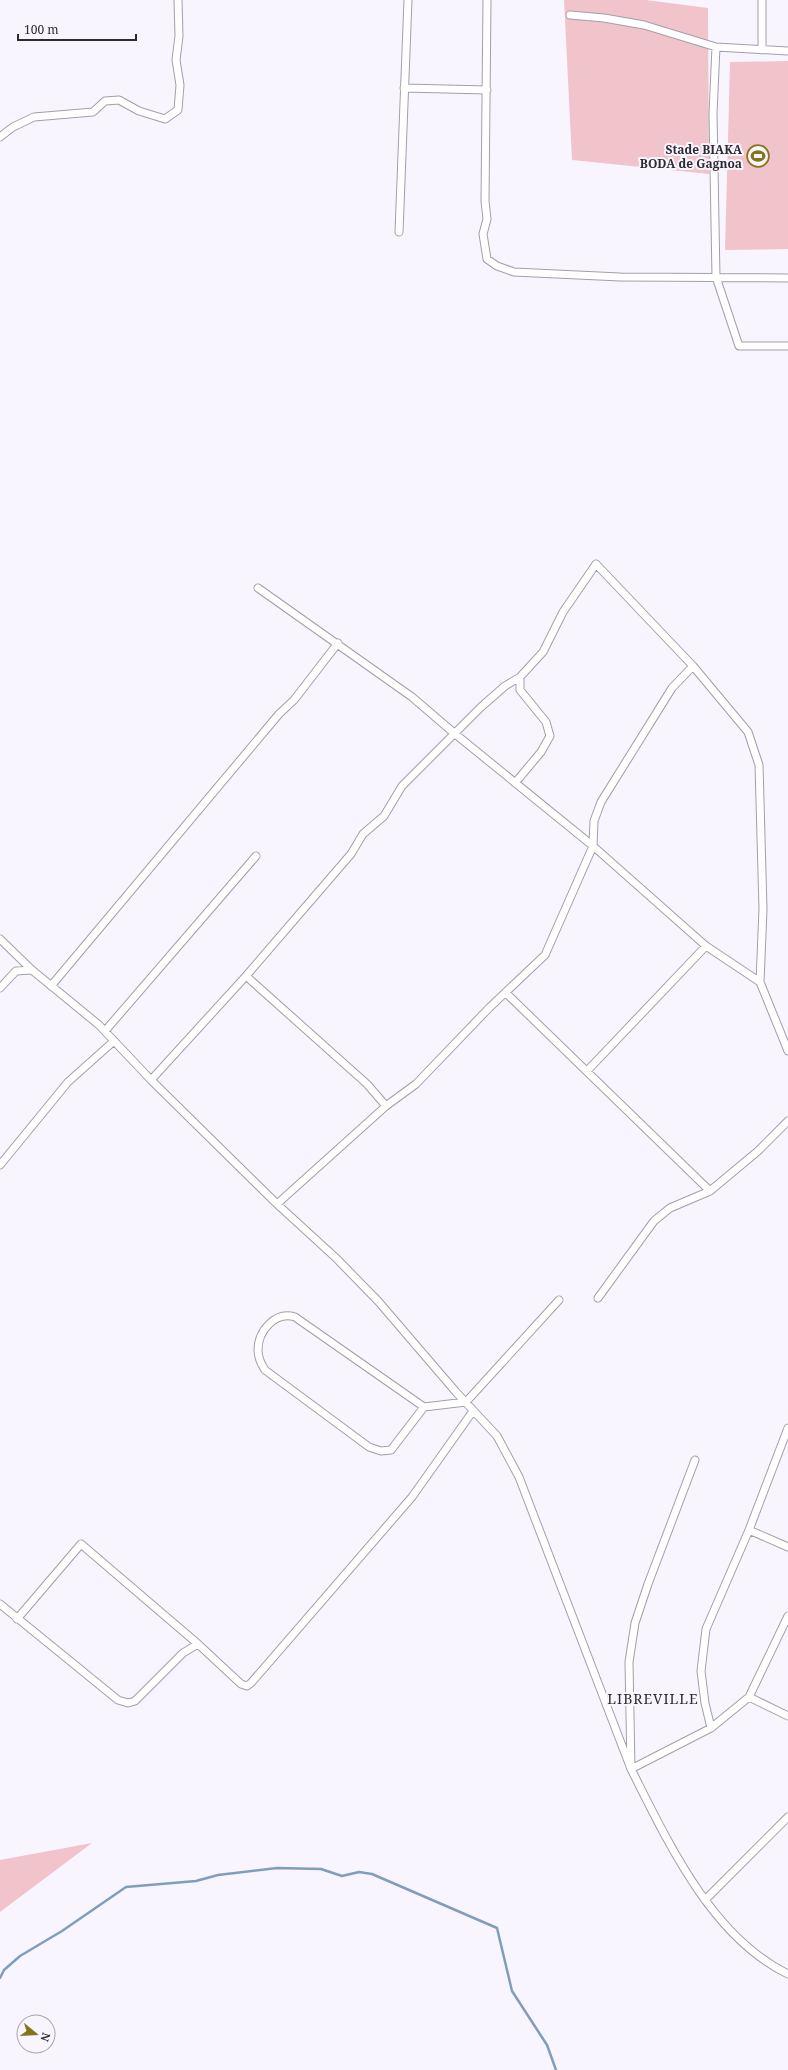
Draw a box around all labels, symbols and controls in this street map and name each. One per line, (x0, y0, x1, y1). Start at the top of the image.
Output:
scale bar (18, 16, 136, 42)
text: 100 m (24, 21, 59, 38)
place label: Stade BIAKA BODA de Gagnoa (640, 141, 743, 172)
sports icon: Stade BIAKA BODA de Gagnoa (745, 143, 771, 169)
district label: LIBREVILLE (607, 1689, 699, 1708)
north arrow (16, 2014, 56, 2054)
text: N (37, 2031, 54, 2044)

